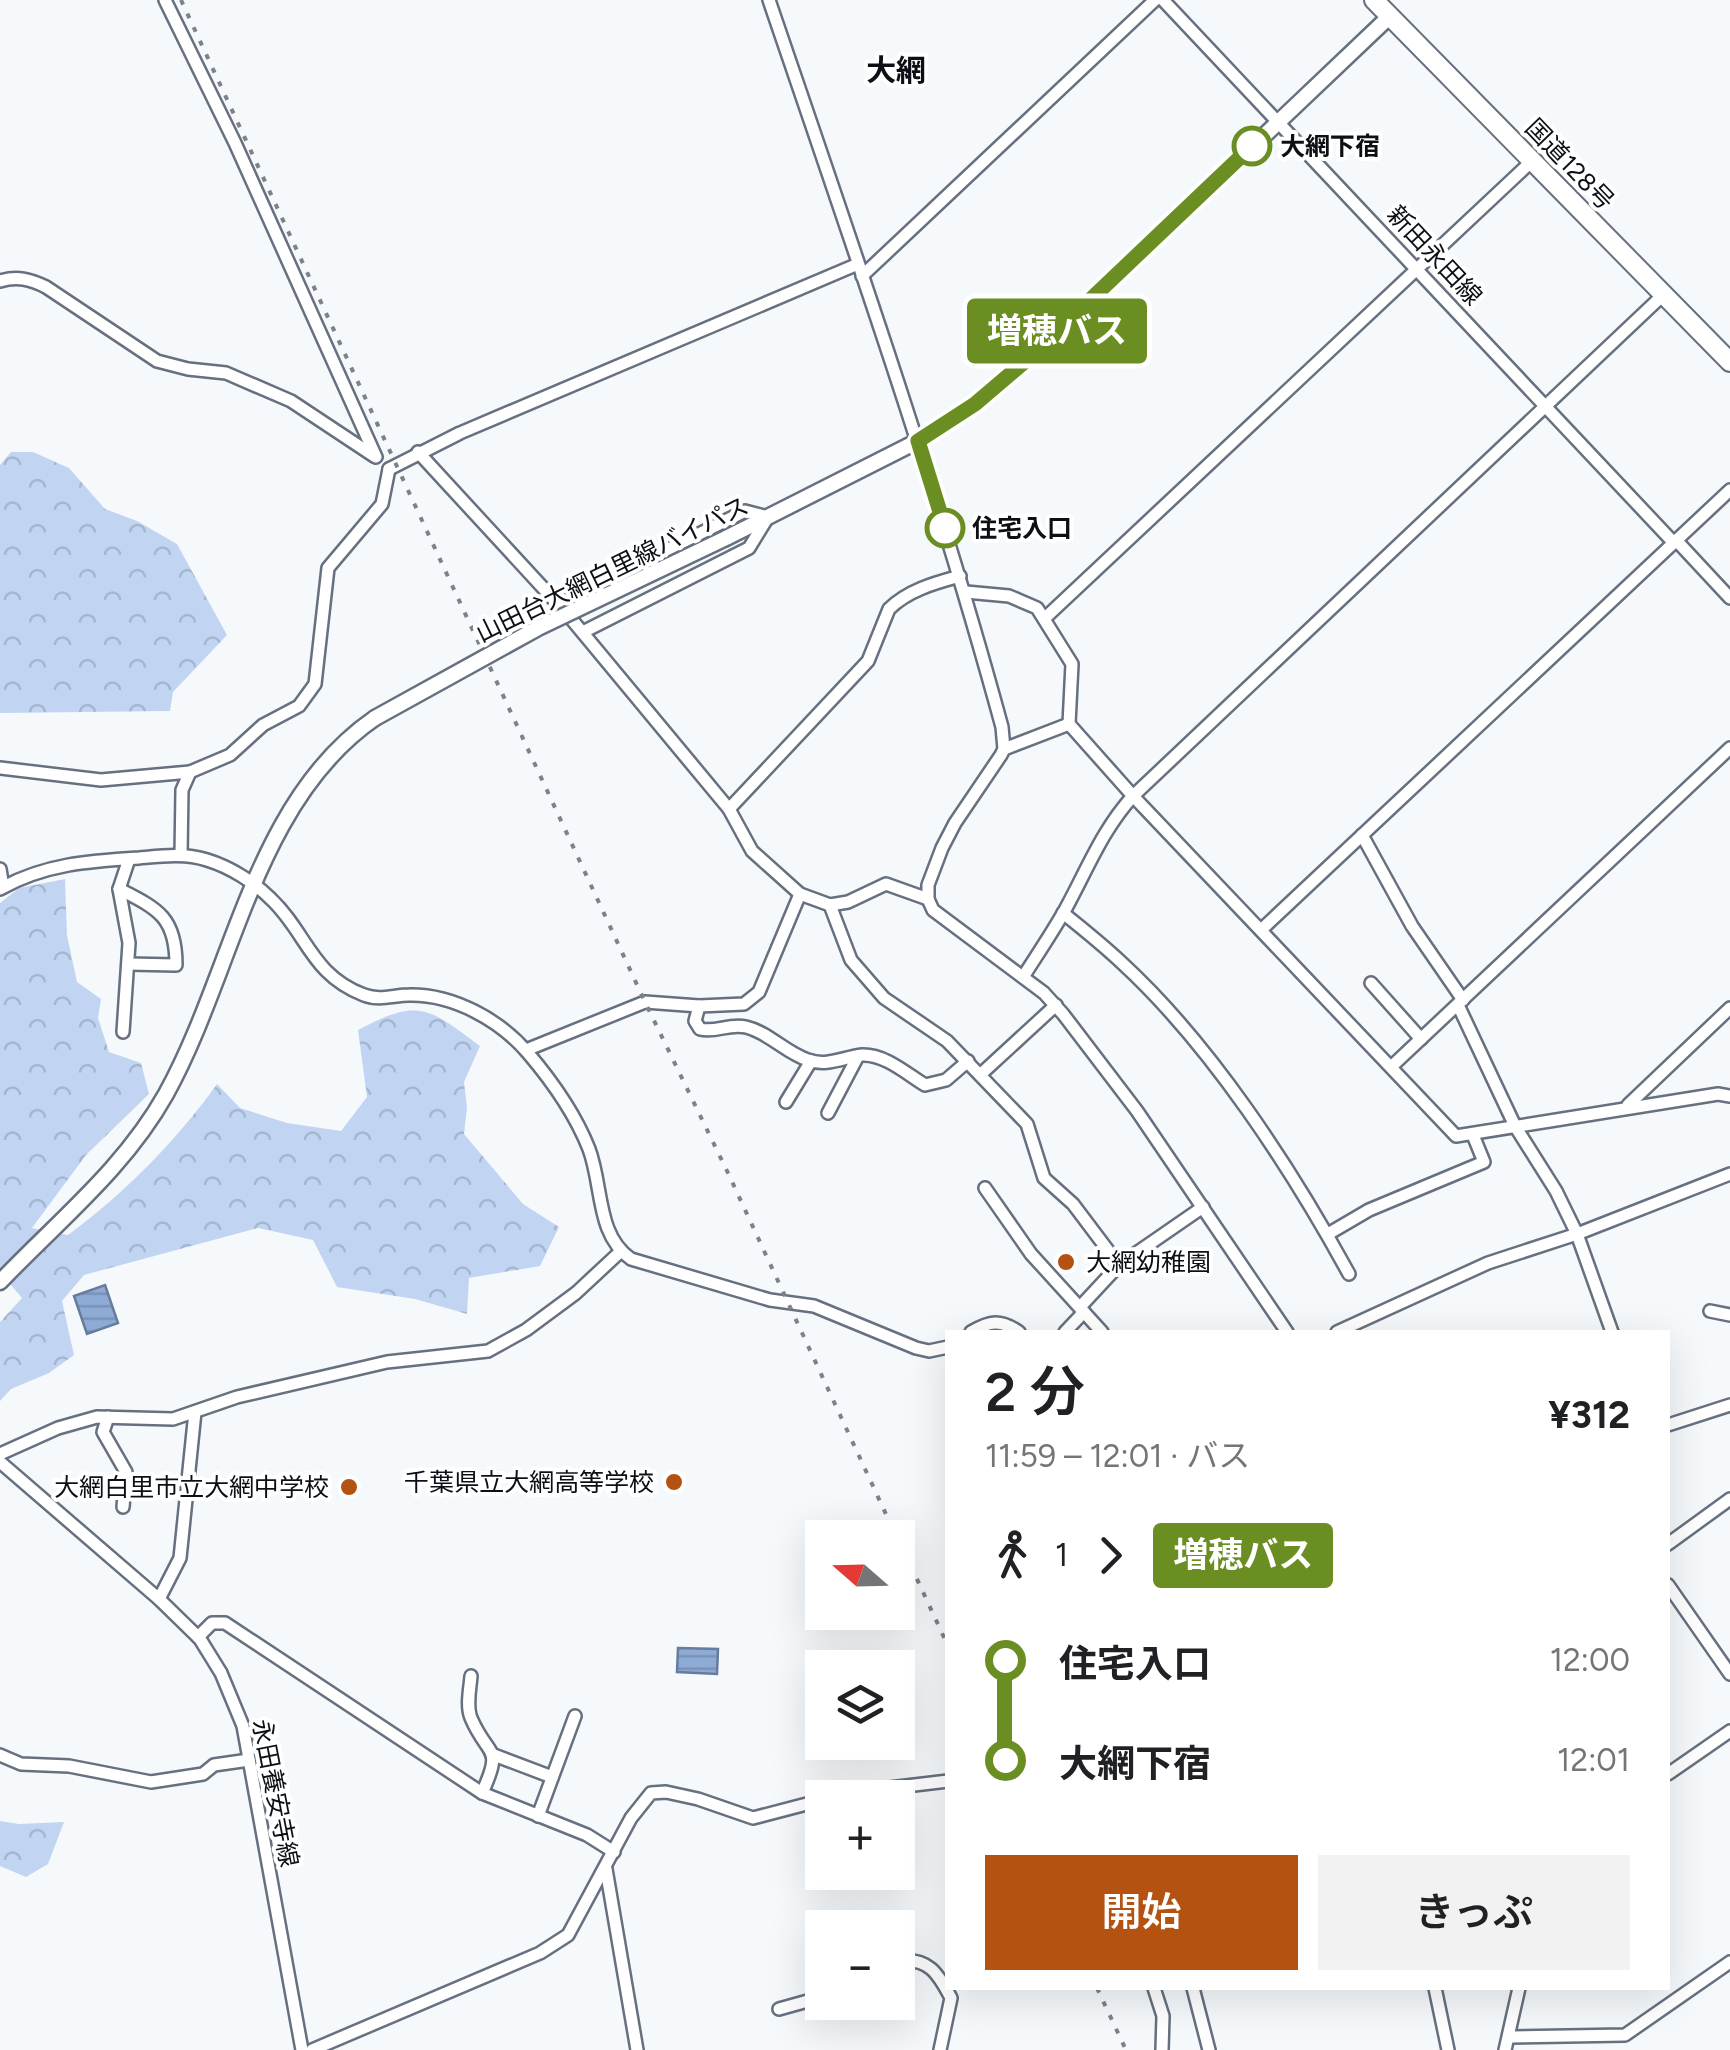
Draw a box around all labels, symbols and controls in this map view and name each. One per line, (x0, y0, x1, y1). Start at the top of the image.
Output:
district label: 大網 (866, 52, 926, 89)
street label: 国道128号 (1519, 112, 1621, 216)
marker: 大網下宿 (1233, 127, 1271, 165)
place label: 大網下宿 (1280, 131, 1380, 161)
street label: 新田永田線 (1381, 199, 1489, 311)
line badge: 増穂バス (987, 298, 1127, 364)
text: 増穂バス (987, 310, 1127, 352)
street label: 山田台大網白里線バイパス (471, 490, 753, 648)
marker: 住宅入口 (926, 509, 964, 547)
place label: 住宅入口 (972, 513, 1072, 543)
place label: 大網幼稚園 (1086, 1247, 1211, 1277)
marker: 大網幼稚園 (1055, 1251, 1077, 1273)
text: 2 分 (985, 1359, 1085, 1425)
text: ¥312 (1548, 1392, 1630, 1438)
text: 11:59 – 12:01 · バス (985, 1437, 1250, 1475)
place label: 千葉県立大網高等学校 (404, 1467, 654, 1497)
marker: 千葉県立大網高等学校 (663, 1471, 685, 1493)
place label: 大網白里市立大網中学校 (54, 1472, 329, 1502)
marker: 大網白里市立大網中学校 (338, 1476, 360, 1498)
north arrow (805, 1520, 915, 1630)
map controls (805, 1520, 915, 2020)
icon: walk (985, 1528, 1040, 1583)
icon: forward (1083, 1528, 1138, 1583)
text: 増穂バス (1173, 1534, 1313, 1576)
text: 1 (1055, 1536, 1068, 1574)
text: 住宅入口 (1059, 1641, 1211, 1687)
text: 12:00 (1550, 1641, 1630, 1679)
button: layers (805, 1650, 915, 1760)
street label: 永田養安寺線 (247, 1717, 305, 1869)
text: 大網下宿 (1059, 1741, 1211, 1787)
text: 12:01 (1557, 1741, 1630, 1779)
button: + (805, 1780, 915, 1890)
button: 開始 (985, 1855, 1298, 1970)
button: きっぷ (1318, 1855, 1630, 1970)
button: − (805, 1910, 915, 2020)

